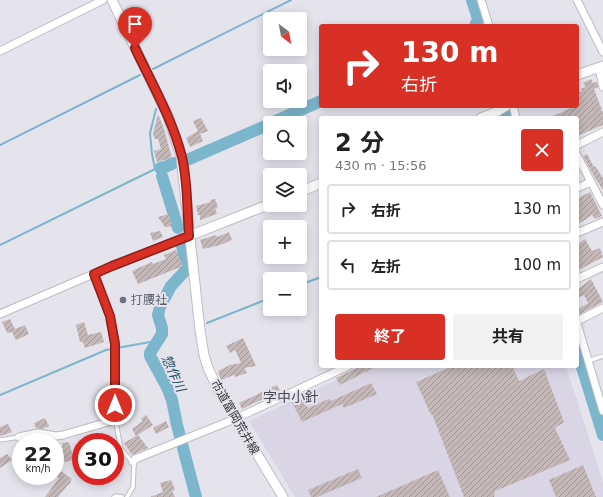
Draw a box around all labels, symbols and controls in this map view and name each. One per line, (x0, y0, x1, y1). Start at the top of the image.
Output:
pin (118, 7.0, 152, 48)
north arrow (263, 12, 307, 56)
map controls (263, 12, 307, 316)
icon: arrive (124, 13, 146, 35)
text: 130 m (401, 36, 498, 69)
icon: right (335, 40, 387, 92)
button: sound (263, 64, 307, 108)
text: 右折 (401, 74, 437, 95)
button: search (263, 116, 307, 160)
text: 2 分 (335, 129, 384, 157)
button: close (521, 129, 563, 171)
text: 430 m · 15:56 (335, 158, 426, 173)
button: layers (263, 168, 307, 212)
icon: right (337, 198, 359, 220)
text: 130 m (513, 200, 561, 218)
text: 右折 (371, 202, 401, 220)
button: + (263, 220, 307, 264)
icon: left (337, 254, 359, 276)
text: 100 m (513, 256, 561, 274)
text: 左折 (371, 258, 401, 276)
button: − (263, 272, 307, 316)
place label: 打腰社 (131, 293, 167, 307)
marker: 打腰社 (118, 295, 128, 305)
button: 終了 (335, 314, 445, 360)
button: 共有 (453, 314, 563, 360)
water label: 惣作川 (159, 352, 189, 396)
street label: 市道富岡荒井線 (208, 377, 262, 457)
position arrow (94, 384, 136, 426)
district label: 字中小針 (263, 389, 319, 405)
speed limit sign: 30 (72, 433, 124, 485)
text: 22 (24, 442, 52, 466)
text: km/h (25, 463, 51, 474)

